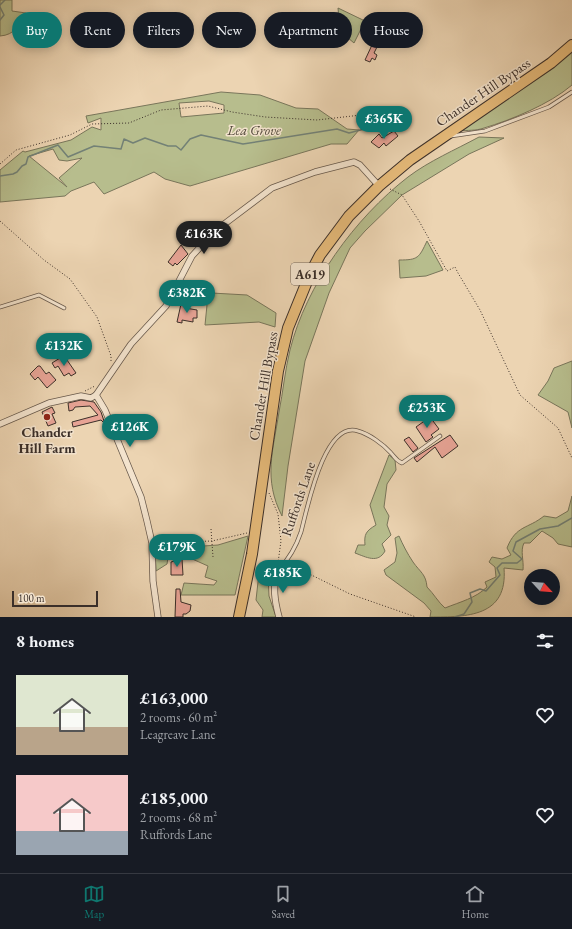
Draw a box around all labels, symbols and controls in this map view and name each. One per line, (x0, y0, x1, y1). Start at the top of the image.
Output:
chip: Buy (12, 12, 62, 48)
chip: Rent (70, 12, 125, 48)
chip: Filters (133, 12, 194, 48)
chip: New (202, 12, 256, 48)
chip: Apartment (264, 12, 352, 48)
chip: House (360, 12, 423, 48)
street label: Chander Hill Bypass (432, 53, 534, 130)
pin: £365K (356, 106, 412, 140)
text: £365K (365, 110, 403, 127)
park label: Lea Grove (226, 121, 281, 139)
pin: £163K (176, 221, 232, 255)
text: £163K (185, 225, 223, 242)
road number: A619 (291, 263, 329, 285)
pin: £382K (159, 280, 215, 314)
text: £382K (168, 284, 206, 301)
street label: Chander Hill Bypass (245, 330, 282, 442)
pin: £132K (36, 333, 92, 367)
text: £132K (45, 337, 83, 354)
pin: £253K (399, 395, 455, 429)
text: £253K (408, 399, 446, 416)
marker: Chander Hill Farm (42, 412, 52, 422)
pin: £126K (102, 414, 158, 448)
text: £126K (111, 418, 149, 435)
place label: Chander Hill Farm (18, 423, 76, 457)
street label: Ruffords Lane (277, 459, 319, 539)
pin: £179K (149, 534, 205, 568)
text: £179K (158, 538, 196, 555)
pin: £185K (255, 560, 311, 594)
text: £185K (264, 564, 302, 581)
north arrow (524, 569, 560, 605)
map controls (524, 569, 560, 605)
scale bar (12, 589, 98, 608)
text: 100 m (18, 591, 45, 605)
text: 8 homes (16, 630, 74, 652)
icon: filters (534, 630, 556, 652)
text: £163,000 (140, 687, 208, 709)
icon: home (48, 691, 96, 739)
icon: heart (534, 704, 556, 726)
text: 2 rooms · 60 m² (140, 709, 217, 726)
text: Leagreave Lane (140, 726, 216, 743)
text: £185,000 (140, 787, 208, 809)
icon: home (48, 791, 96, 839)
icon: heart (534, 804, 556, 826)
text: 2 rooms · 68 m² (140, 809, 217, 826)
text: Ruffords Lane (140, 826, 212, 843)
tab: Map (83, 883, 105, 921)
tab: Saved (272, 883, 295, 921)
tab: Home (462, 883, 489, 921)

